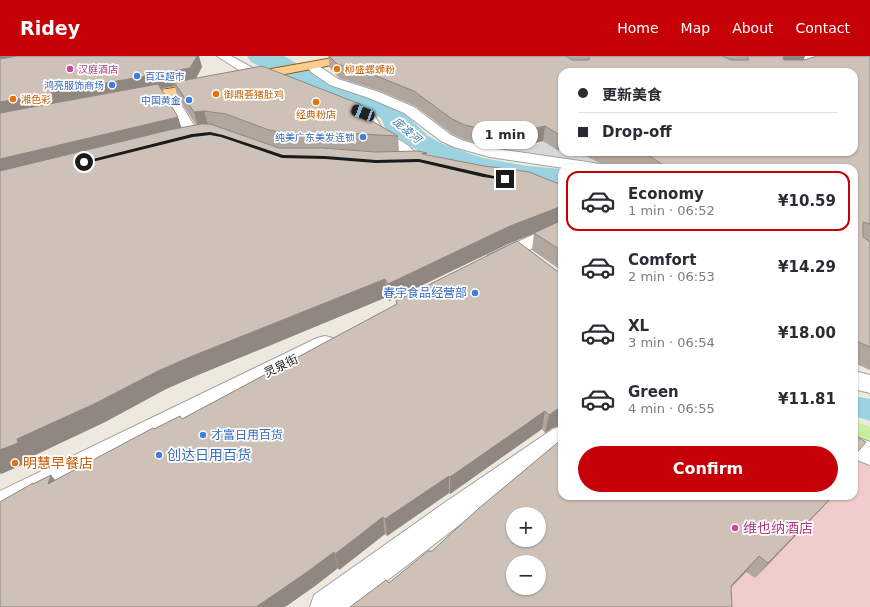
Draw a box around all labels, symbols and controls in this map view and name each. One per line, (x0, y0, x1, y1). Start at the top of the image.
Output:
text: Ridey (20, 17, 80, 39)
text: Home (617, 20, 659, 36)
text: Map (681, 20, 710, 36)
text: About (732, 20, 774, 36)
text: Contact (796, 20, 850, 36)
marker: 汉庭酒店 (65, 64, 75, 74)
place label: 汉庭酒店 (78, 64, 118, 75)
marker: 柳盛螺蛳粉 (332, 64, 342, 74)
place label: 柳盛螺蛳粉 (345, 64, 395, 75)
marker: 百汇超市 (132, 71, 142, 81)
place label: 百汇超市 (145, 71, 185, 82)
place label: 鸿亮服饰商场 (44, 80, 104, 91)
marker: 鸿亮服饰商场 (107, 80, 117, 90)
text: 更新美食 (602, 86, 662, 104)
marker: 御鼎荟猪肚鸡 (211, 89, 221, 99)
place label: 御鼎荟猪肚鸡 (224, 89, 284, 100)
marker: 湘色彩 (8, 94, 18, 104)
place label: 湘色彩 (21, 94, 51, 105)
place label: 中国黄金 (141, 95, 181, 106)
marker: 中国黄金 (184, 95, 194, 105)
marker: 经典粉店 (311, 97, 321, 107)
car (350, 103, 376, 123)
place label: 经典粉店 (296, 109, 336, 120)
water label: 庞凌河 (390, 115, 425, 147)
callout: 1 min (472, 121, 538, 149)
text: Drop-off (602, 123, 672, 141)
text: 1 min (485, 127, 525, 142)
place label: 纯美广东美发连锁 (275, 132, 355, 143)
marker: 纯美广东美发连锁 (358, 132, 368, 142)
route start (75, 153, 93, 171)
route end (496, 170, 514, 188)
icon: car (580, 183, 616, 219)
text: Economy (628, 185, 704, 203)
text: ¥10.59 (778, 192, 836, 210)
text: 1 min · 06:52 (628, 203, 715, 218)
icon: car (580, 249, 616, 285)
text: Comfort (628, 251, 696, 269)
text: ¥14.29 (778, 258, 836, 276)
text: 2 min · 06:53 (628, 269, 715, 284)
place label: 春宇食品经营部 (383, 286, 467, 300)
marker: 春宇食品经营部 (470, 288, 480, 298)
icon: car (580, 315, 616, 351)
text: XL (628, 317, 649, 335)
text: ¥18.00 (778, 324, 836, 342)
text: 3 min · 06:54 (628, 335, 715, 350)
street label: 灵泉街 (262, 352, 300, 380)
icon: car (580, 381, 616, 417)
text: Green (628, 383, 679, 401)
text: ¥11.81 (778, 390, 836, 408)
text: 4 min · 06:55 (628, 401, 715, 416)
place label: 才富日用百货 (211, 428, 283, 442)
marker: 才富日用百货 (198, 430, 208, 440)
button: Confirm (578, 446, 838, 492)
place label: 创达日用百货 (167, 447, 251, 463)
marker: 创达日用百货 (154, 450, 164, 460)
place label: 明慧早餐店 (23, 455, 93, 471)
marker: 明慧早餐店 (10, 458, 20, 468)
map controls (506, 507, 546, 595)
button: + (506, 507, 546, 547)
place label: 维也纳酒店 (743, 520, 813, 536)
marker: 维也纳酒店 (730, 523, 740, 533)
button: − (506, 555, 546, 595)

